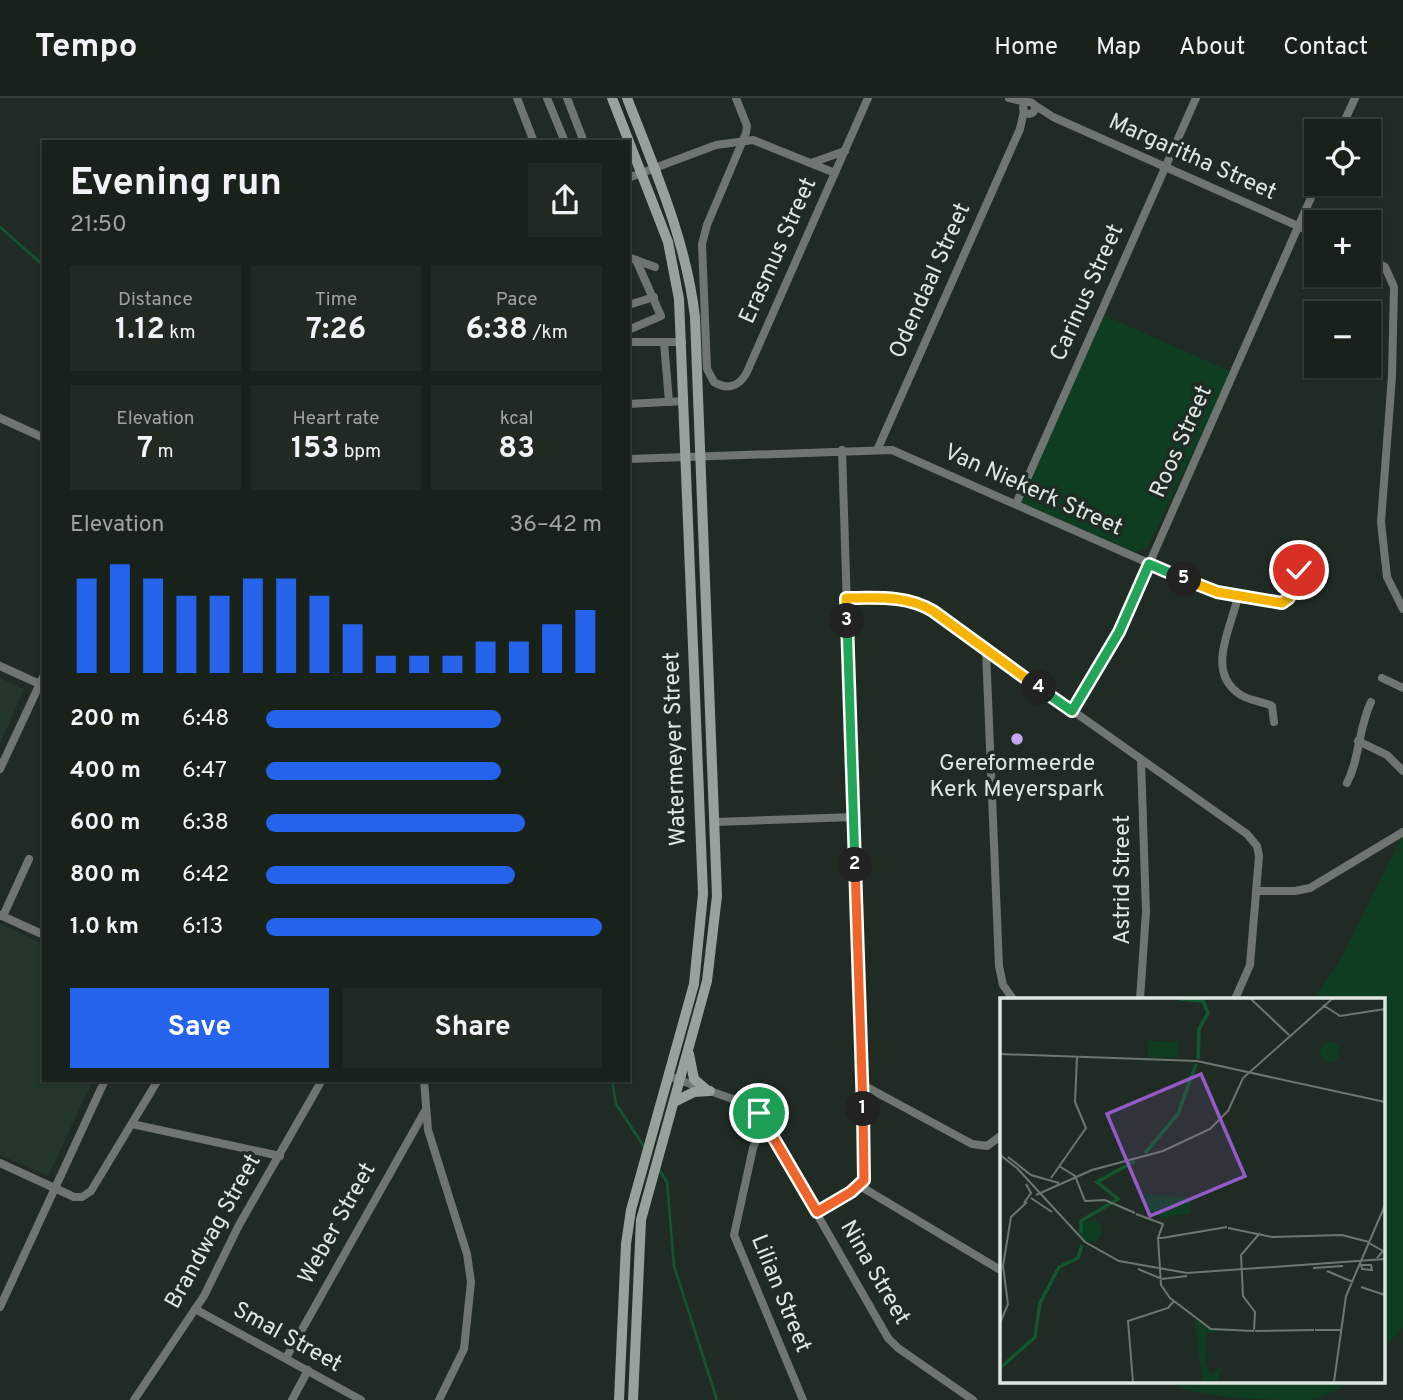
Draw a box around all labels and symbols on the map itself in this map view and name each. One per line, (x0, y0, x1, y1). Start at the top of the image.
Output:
street label: Margaritha Street (1103, 108, 1281, 208)
street label: Erasmus Street (734, 173, 824, 329)
street label: Odendaal Street (884, 199, 978, 363)
street label: Carinus Street (1045, 220, 1131, 366)
street label: Roos Street (1144, 381, 1220, 503)
street label: Van Niekerk Street (939, 439, 1127, 543)
pin (1269, 540, 1329, 600)
pin: 5 (1166, 561, 1202, 596)
pin: 3 (830, 603, 864, 638)
street label: Watermeyer Street (658, 651, 694, 847)
pin: 4 (1021, 670, 1056, 706)
marker: Gereformeerde Kerk Meyerspark (1009, 731, 1025, 747)
place label: Gereformeerde Kerk Meyerspark (929, 750, 1105, 805)
street label: Astrid Street (1109, 815, 1138, 945)
pin: 2 (838, 848, 872, 882)
inset map (1000, 998, 1386, 1382)
pin (729, 1083, 789, 1143)
pin: 1 (846, 1091, 880, 1126)
street label: Brandwag Street (159, 1150, 269, 1314)
street label: Weber Street (293, 1158, 383, 1290)
street label: Nina Street (832, 1216, 916, 1330)
street label: Lilian Street (743, 1231, 817, 1357)
street label: Smal Street (227, 1296, 347, 1380)

